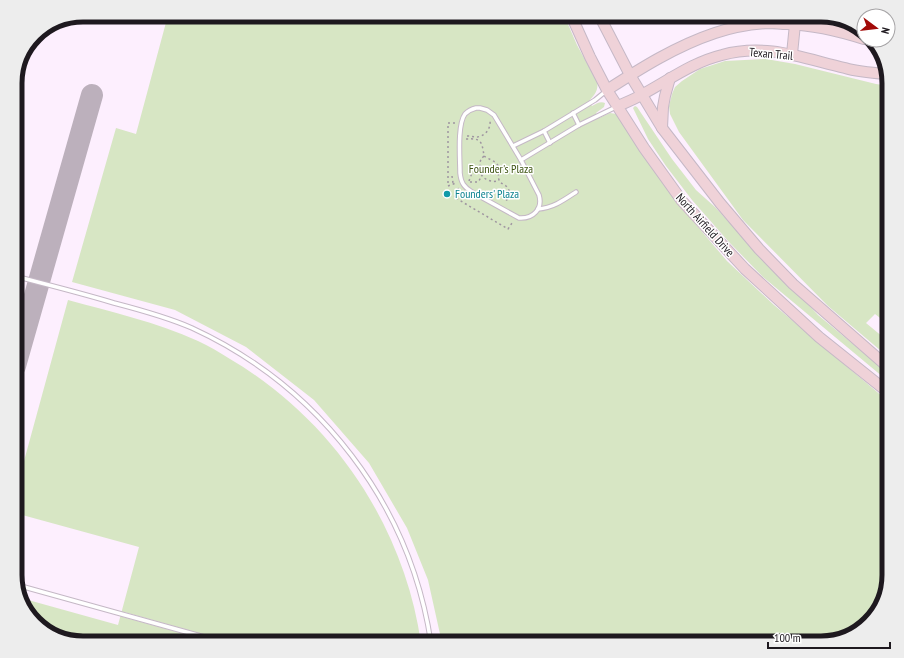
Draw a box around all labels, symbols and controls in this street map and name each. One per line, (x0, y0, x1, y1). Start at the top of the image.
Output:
north arrow (856, 8, 896, 48)
text: N (878, 26, 893, 35)
street label: Texan Trail (748, 44, 794, 63)
park label: Founder's Plaza (469, 161, 533, 176)
place label: Founders' Plaza (455, 186, 519, 201)
marker: Founders' Plaza (442, 189, 452, 199)
street label: North Airfield Drive (673, 190, 738, 259)
scale bar (768, 624, 890, 650)
text: 100 m (774, 630, 801, 645)

